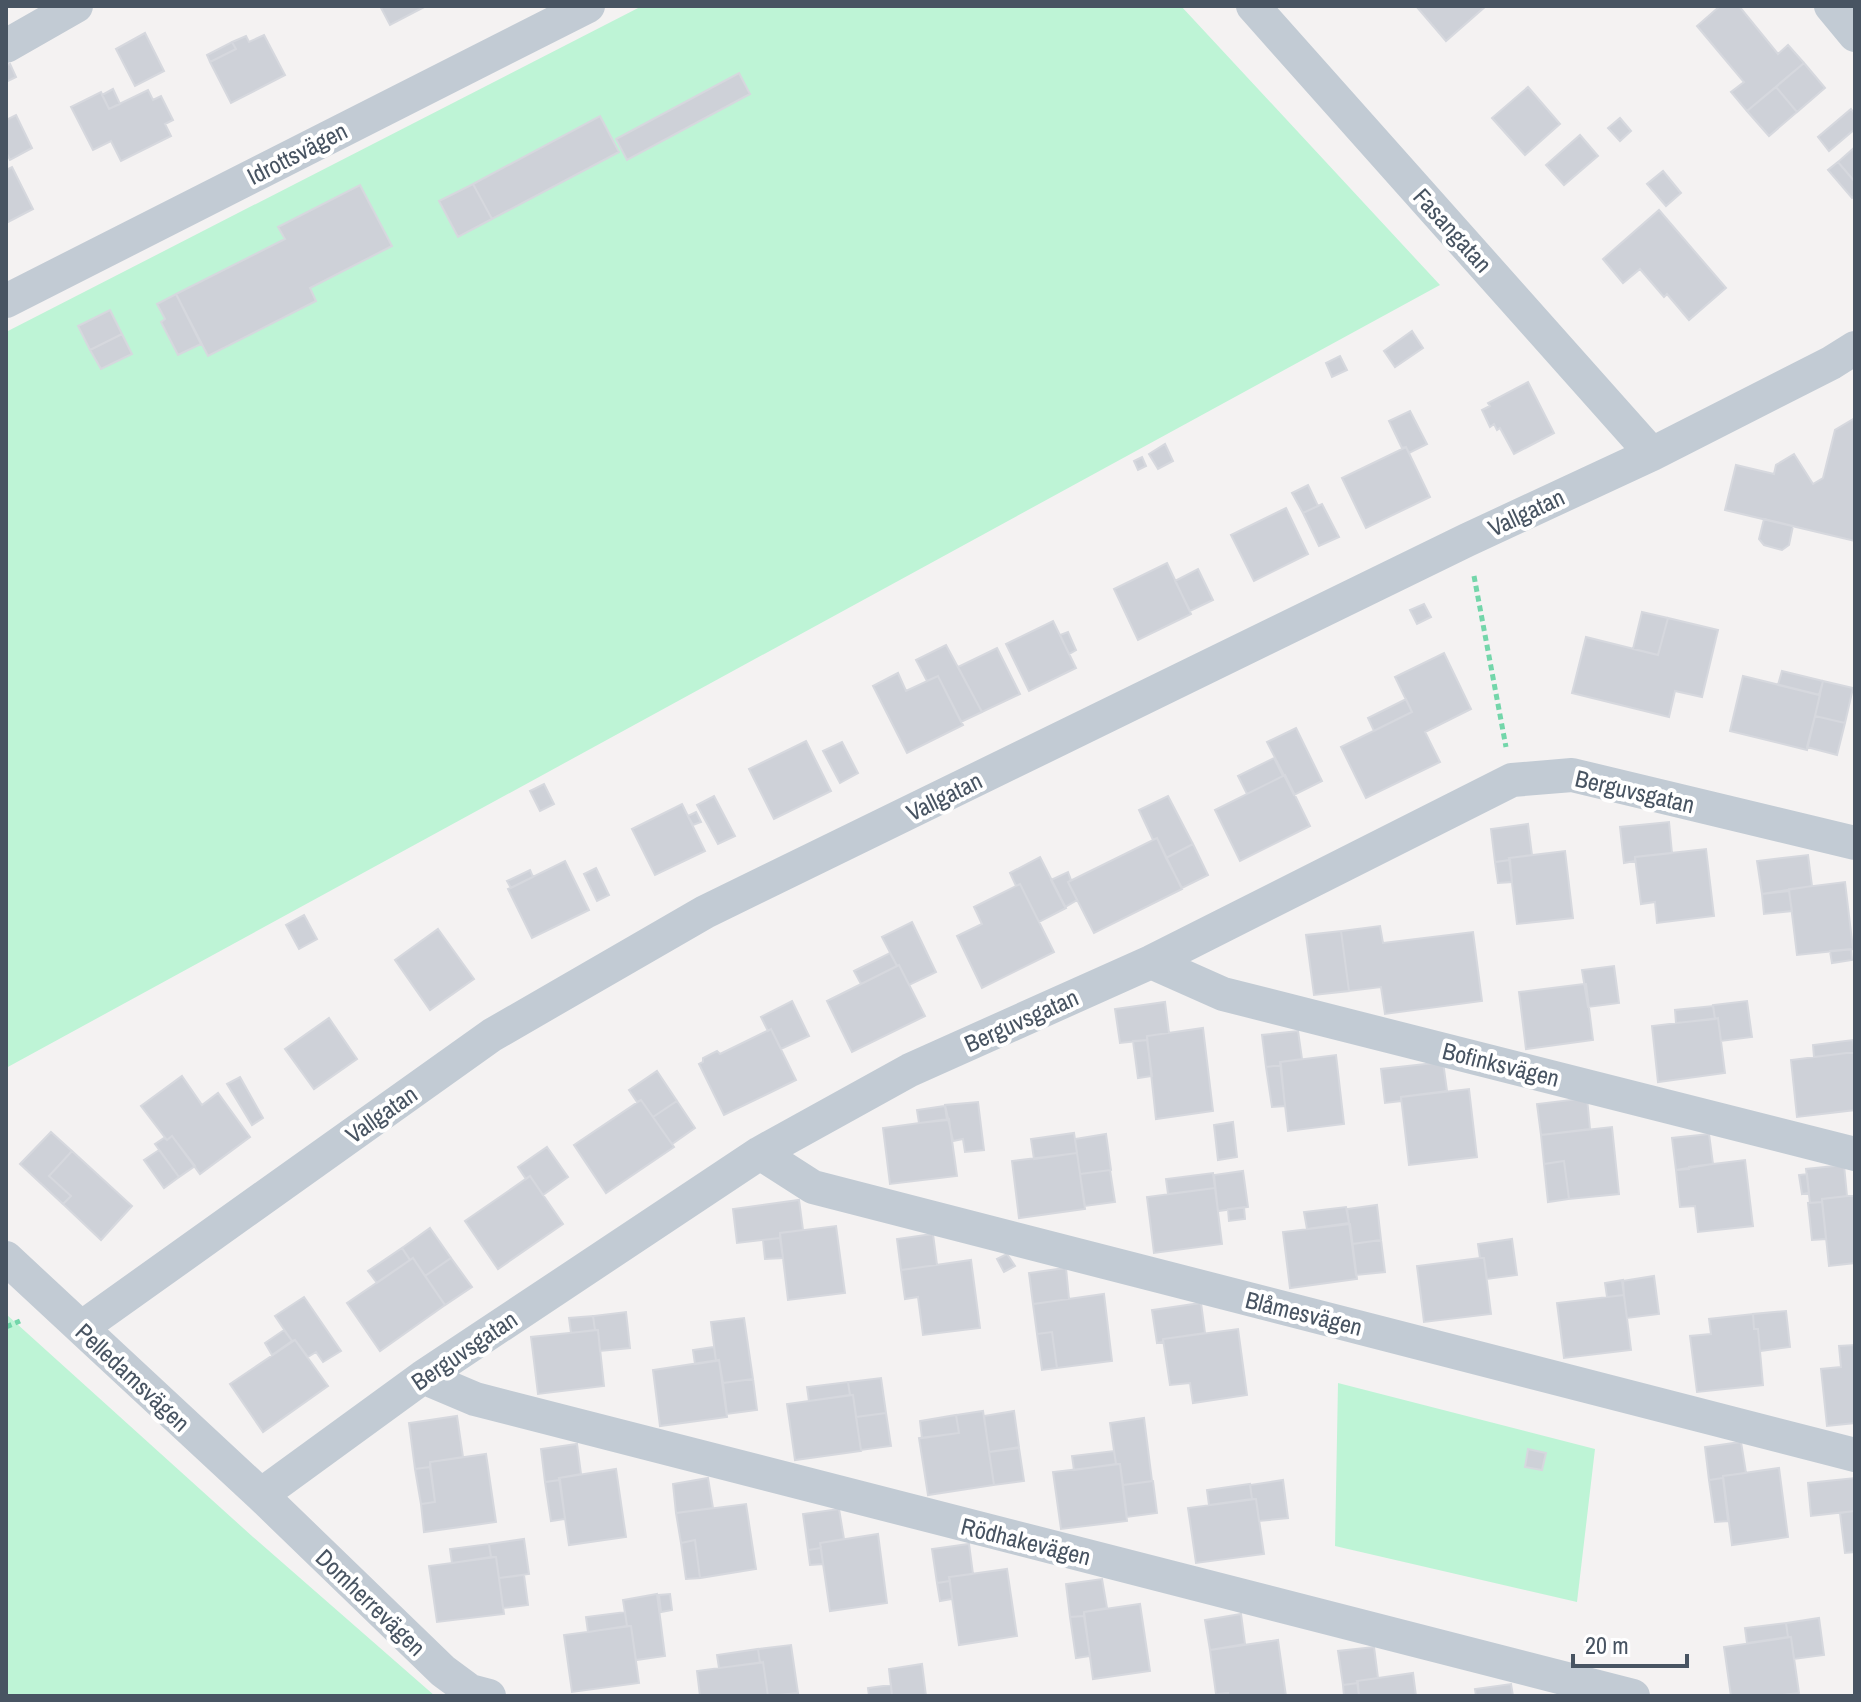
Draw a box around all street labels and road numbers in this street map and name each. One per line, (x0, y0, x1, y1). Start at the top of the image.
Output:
street label: Idrottsvägen (241, 114, 353, 192)
street label: Fasangatan (1407, 181, 1499, 279)
street label: Vallgatan (1483, 480, 1569, 544)
street label: Berguvsgatan (1572, 762, 1698, 820)
street label: Vallgatan (901, 764, 987, 828)
street label: Berguvsgatan (959, 981, 1083, 1059)
street label: Bofinksvägen (1439, 1034, 1563, 1094)
street label: Vallgatan (339, 1078, 423, 1150)
street label: Blåmesvägen (1242, 1283, 1366, 1343)
street label: Berguvsgatan (405, 1303, 523, 1397)
street label: Pelledamsvägen (69, 1316, 197, 1438)
street label: Rödhakevägen (958, 1509, 1094, 1573)
street label: Domherrevägen (309, 1541, 433, 1663)

